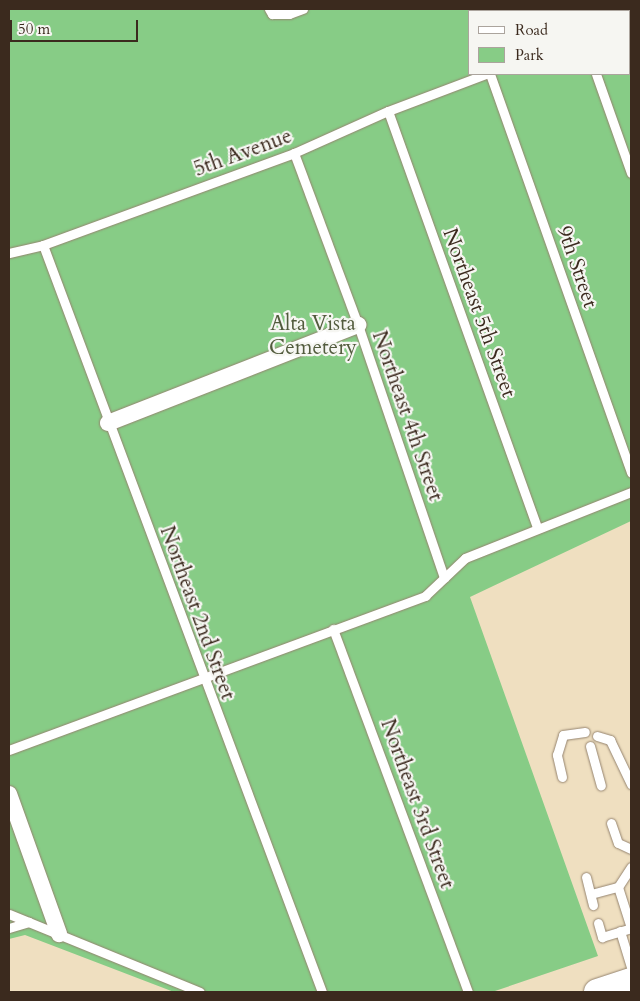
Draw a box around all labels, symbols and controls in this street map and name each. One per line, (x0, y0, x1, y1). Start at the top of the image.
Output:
scale bar (12, 10, 140, 42)
legend (468, 10, 630, 75)
text: 50 m (18, 19, 50, 39)
text: Road (515, 20, 548, 40)
text: Park (515, 45, 544, 65)
street label: 5th Avenue (190, 124, 296, 182)
street label: 9th Street (551, 223, 603, 311)
street label: Northeast 5th Street (437, 225, 521, 401)
park label: Alta Vista Cemetery (269, 311, 357, 361)
street label: Northeast 4th Street (366, 328, 448, 504)
street label: Northeast 2nd Street (154, 523, 240, 703)
street label: Northeast 3rd Street (375, 716, 459, 892)

